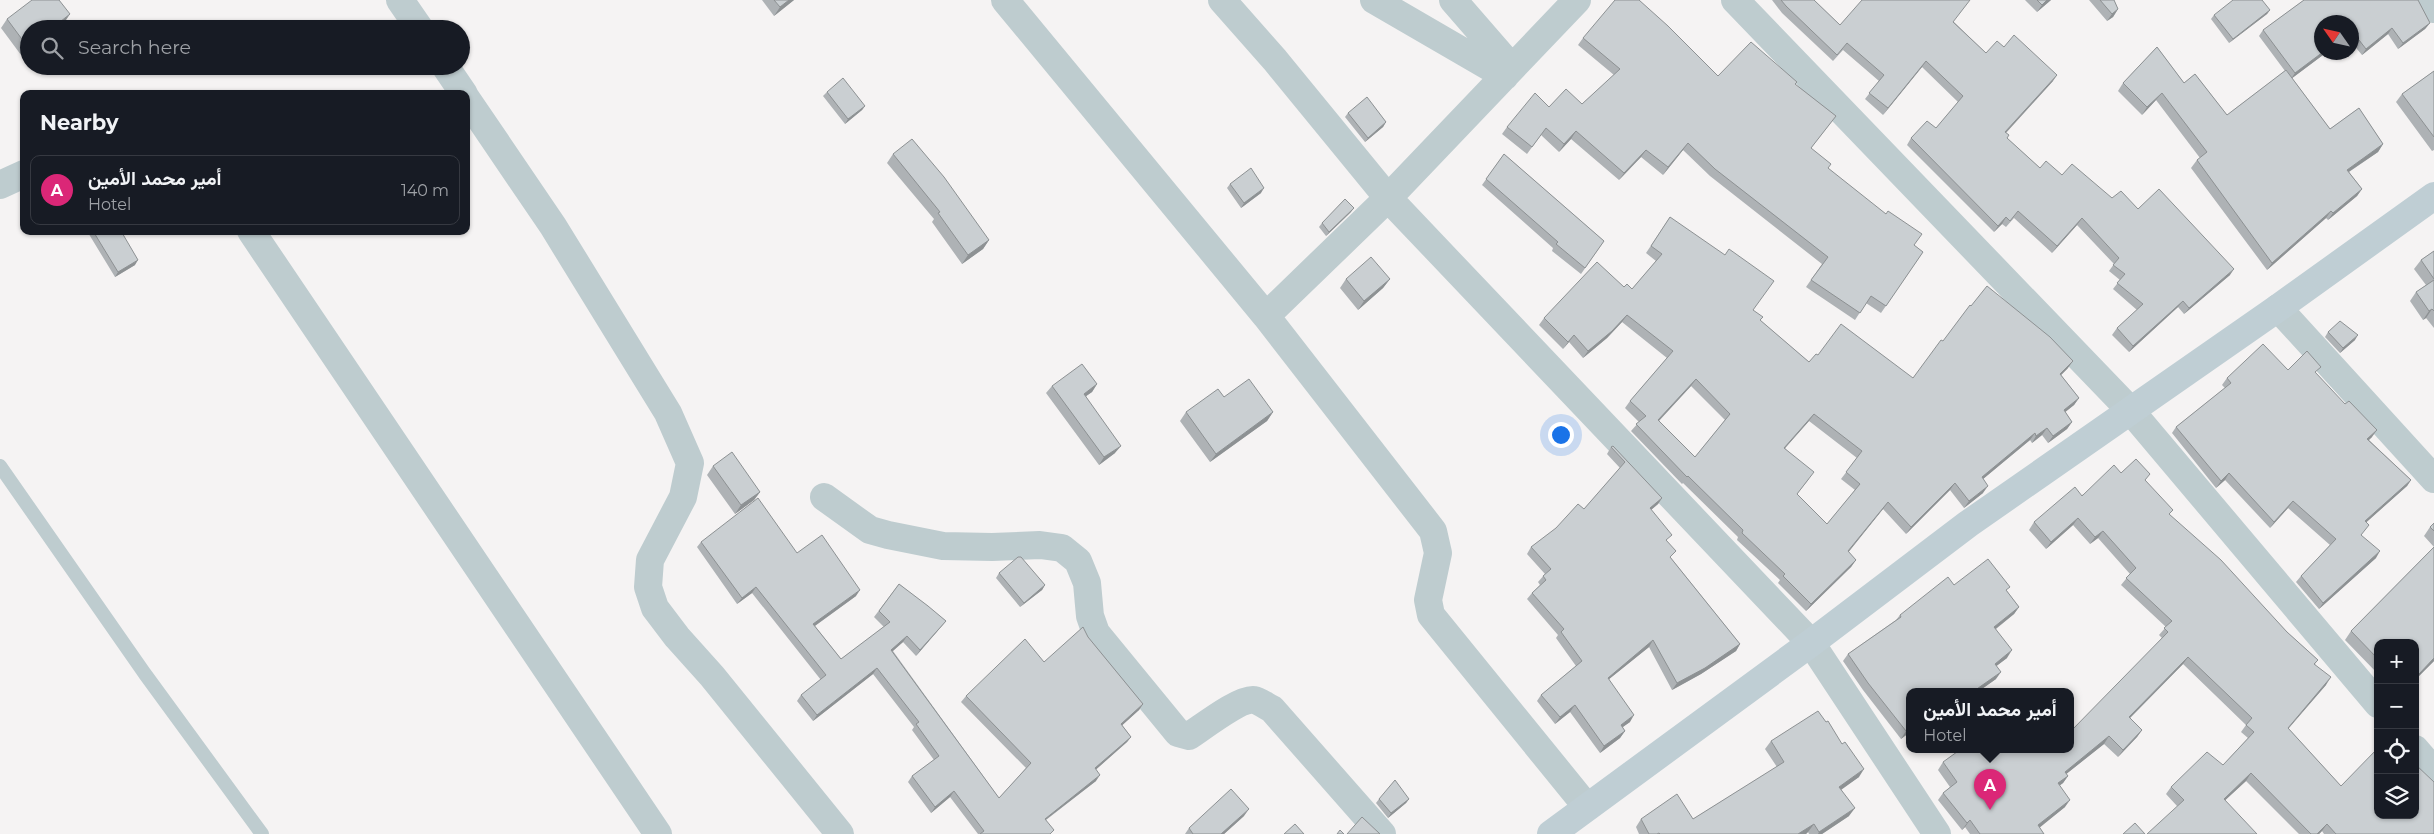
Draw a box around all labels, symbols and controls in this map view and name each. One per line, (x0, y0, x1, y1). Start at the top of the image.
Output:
north arrow (2314, 15, 2359, 60)
search box (20, 20, 470, 75)
icon: search (38, 34, 66, 62)
text: Search here (78, 36, 191, 59)
text: Nearby (40, 110, 119, 135)
text: أمير محمد الأمين (88, 167, 221, 190)
text: A (51, 181, 63, 200)
text: 140 m (401, 181, 449, 200)
text: Hotel (88, 195, 131, 214)
your location (1548, 422, 1574, 448)
map controls (2374, 639, 2419, 819)
button: + (2374, 639, 2419, 684)
button: − (2374, 684, 2419, 729)
popup (1906, 688, 2074, 753)
text: أمير محمد الأمين (1923, 698, 2057, 721)
text: Hotel (1923, 726, 1966, 745)
button: locate (2374, 729, 2419, 774)
pin: A (1974, 769, 2006, 810)
button: layers (2374, 774, 2419, 819)

